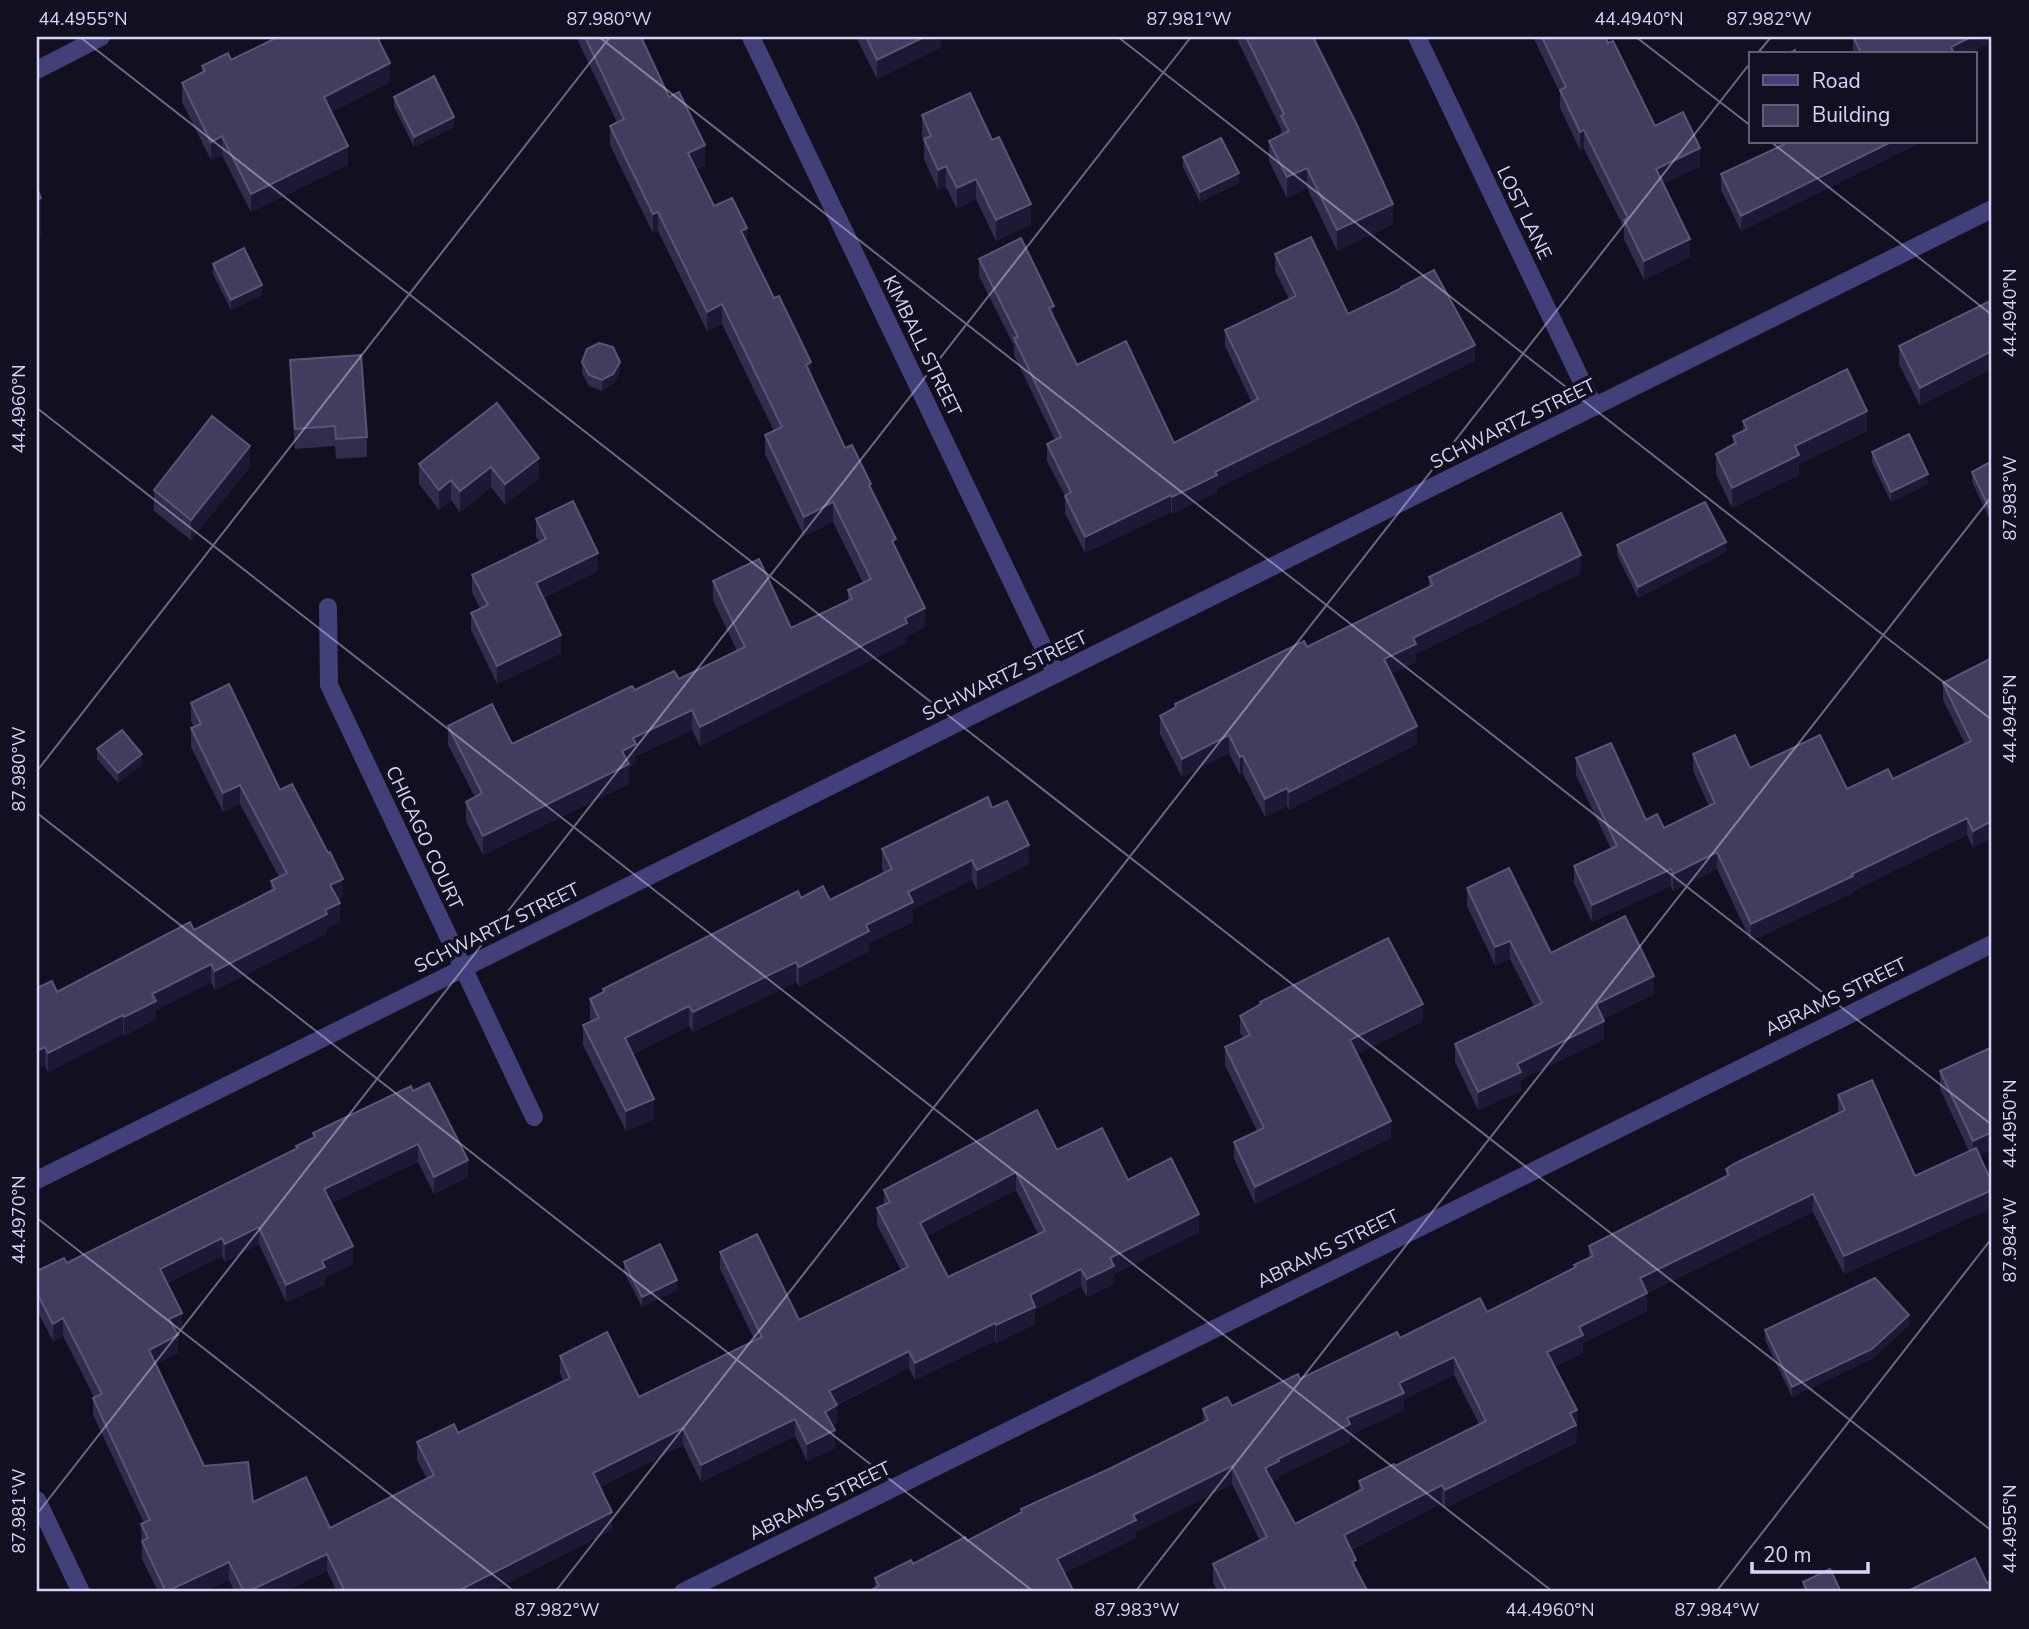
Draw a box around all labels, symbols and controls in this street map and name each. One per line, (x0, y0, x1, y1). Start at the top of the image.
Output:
text: 44.4955°N (39, 7, 127, 31)
text: 87.980°W (567, 7, 652, 31)
text: 87.981°W (1147, 7, 1232, 31)
text: 44.4940°N (1595, 7, 1683, 31)
text: 87.982°W (1727, 7, 1812, 31)
legend (1749, 52, 1976, 144)
text: Road (1812, 67, 1861, 95)
text: Building (1812, 101, 1890, 129)
street label: LOST LANE (1490, 162, 1558, 264)
text: 44.4940°N (1998, 269, 2022, 357)
street label: KIMBALL STREET (877, 271, 968, 421)
text: 44.4960°N (7, 365, 31, 453)
street label: SCHWARTZ STREET (1426, 372, 1601, 475)
text: 87.983°W (1998, 455, 2022, 540)
street label: SCHWARTZ STREET (918, 624, 1093, 727)
text: 44.4945°N (1998, 675, 2022, 763)
text: 87.980°W (7, 726, 31, 811)
street label: CHICAGO COURT (379, 762, 469, 915)
street label: SCHWARTZ STREET (410, 876, 585, 979)
street label: ABRAMS STREET (1761, 951, 1912, 1043)
text: 44.4950°N (1998, 1080, 2022, 1168)
text: 44.4970°N (7, 1176, 31, 1264)
text: 87.984°W (1998, 1197, 2022, 1282)
street label: ABRAMS STREET (1253, 1203, 1404, 1295)
street label: ABRAMS STREET (745, 1455, 896, 1547)
text: 87.981°W (7, 1468, 31, 1553)
text: 44.4955°N (1998, 1485, 2022, 1573)
scale bar (1752, 1531, 1868, 1575)
text: 20 m (1763, 1541, 1812, 1569)
text: 87.982°W (515, 1598, 600, 1622)
text: 87.983°W (1095, 1598, 1180, 1622)
text: 44.4960°N (1506, 1598, 1594, 1622)
text: 87.984°W (1675, 1598, 1760, 1622)

